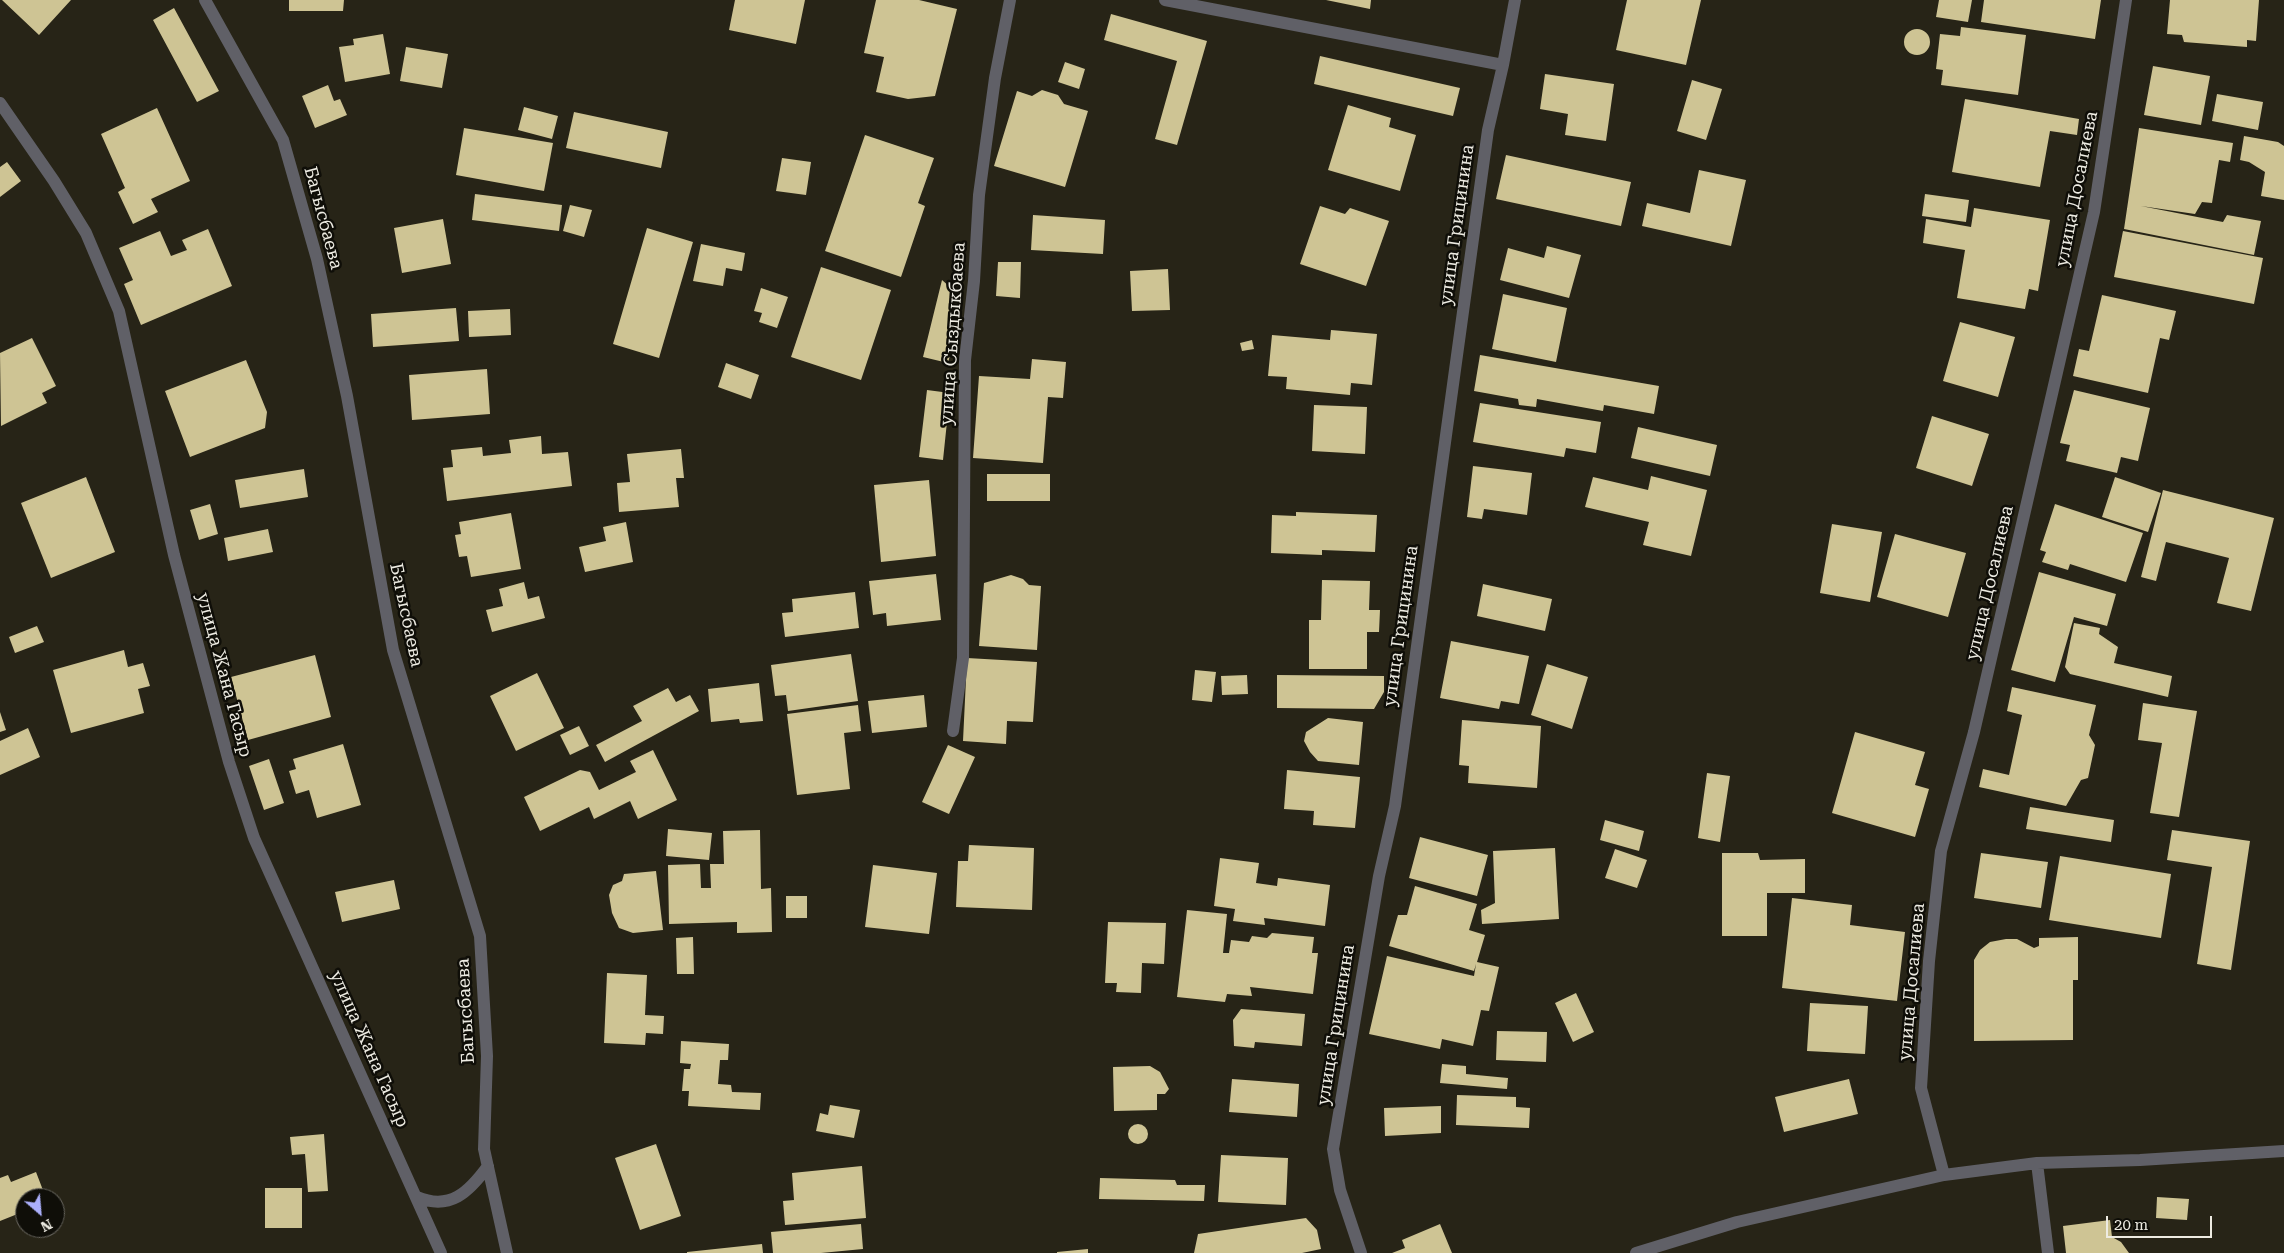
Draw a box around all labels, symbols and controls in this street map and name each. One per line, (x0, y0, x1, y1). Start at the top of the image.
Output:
street label: улица Досалиева (2051, 109, 2103, 269)
street label: улица Грицинина (1435, 143, 1479, 307)
street label: Багысбаева (299, 164, 347, 272)
street label: улица Сыздыкбаева (936, 242, 970, 426)
street label: улица Досалиева (1962, 503, 2018, 663)
street label: улица Грицинина (1379, 544, 1423, 708)
street label: Багысбаева (384, 561, 428, 669)
street label: улица Жана Гасыр (192, 590, 256, 760)
street label: улица Досалиева (1894, 902, 1930, 1062)
street label: улица Грицинина (1313, 943, 1359, 1107)
street label: Багысбаева (452, 958, 480, 1064)
street label: улица Жана Гасыр (325, 967, 413, 1131)
north arrow (15, 1188, 65, 1238)
scale bar (2109, 1206, 2215, 1238)
text: N (38, 1216, 55, 1235)
text: 20 m (2114, 1216, 2148, 1234)

